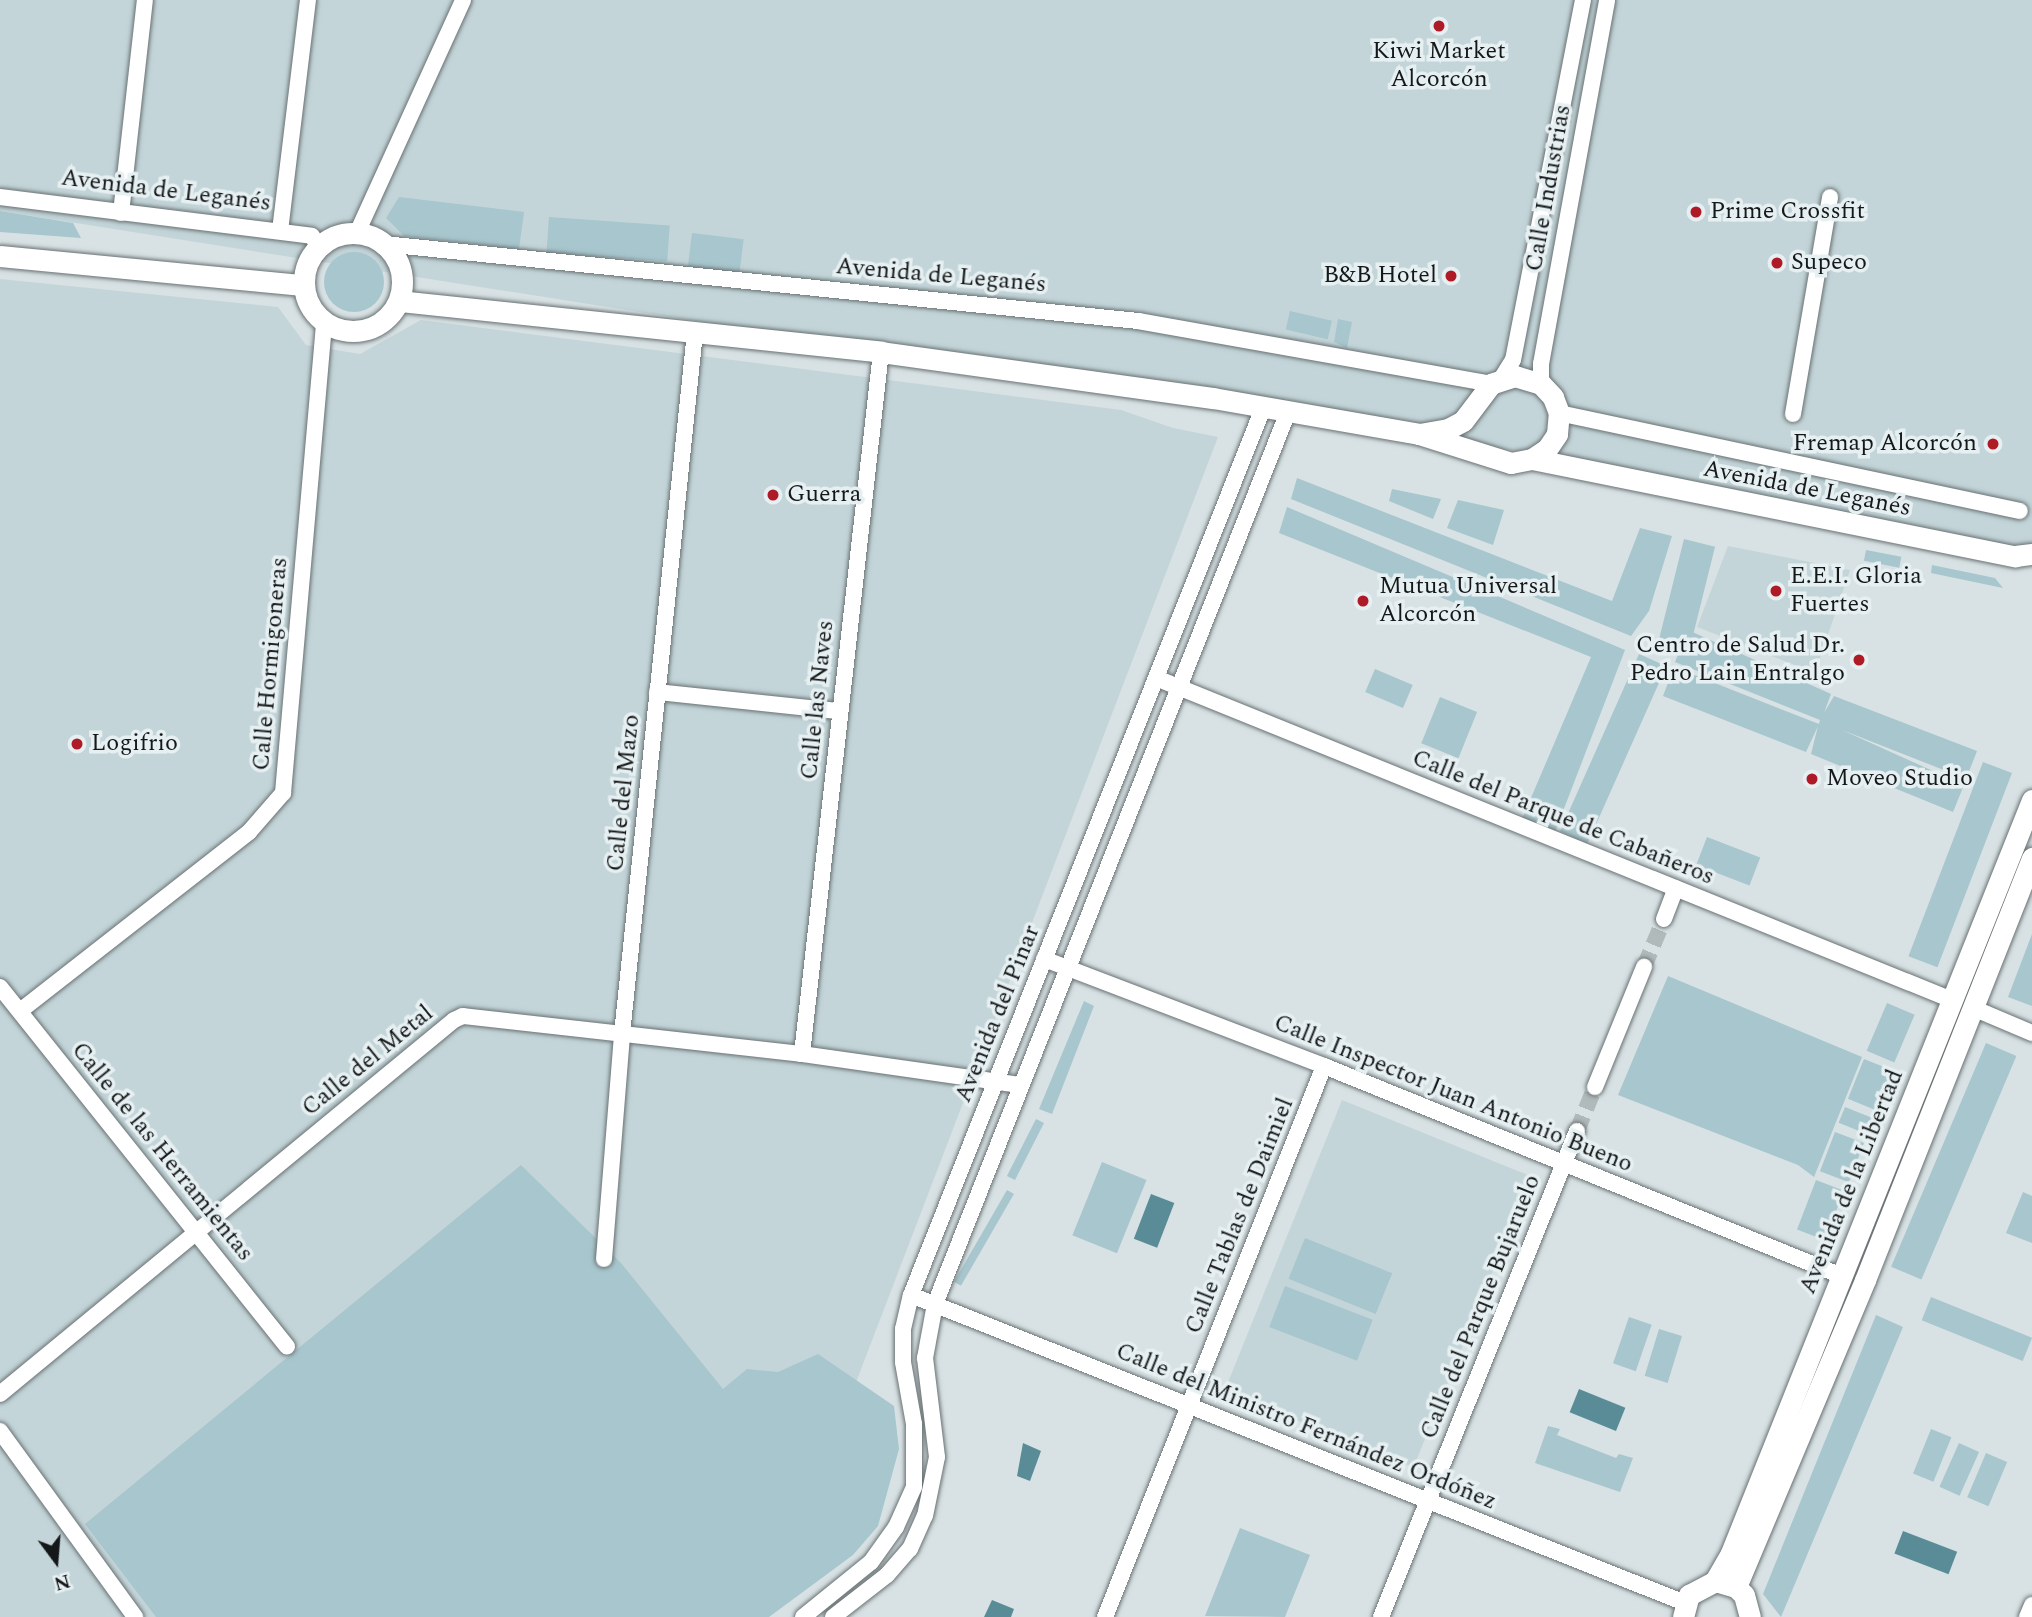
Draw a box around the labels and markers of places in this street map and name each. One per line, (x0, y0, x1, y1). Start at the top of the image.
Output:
marker: Kiwi Market Alcorcón (1431, 18, 1447, 34)
place label: Kiwi Market Alcorcón (1372, 38, 1506, 94)
place label: Prime Crossfit (1710, 198, 1865, 226)
marker: Prime Crossfit (1688, 204, 1704, 220)
place label: Supeco (1791, 249, 1867, 277)
marker: Supeco (1769, 255, 1785, 271)
place label: B&B Hotel (1323, 262, 1437, 290)
marker: B&B Hotel (1443, 268, 1459, 284)
place label: Fremap Alcorcón (1793, 430, 1977, 458)
marker: Fremap Alcorcón (1983, 434, 2003, 454)
place label: Guerra (787, 481, 862, 509)
marker: Guerra (765, 487, 781, 503)
place label: E.E.I. Gloria Fuertes (1790, 563, 1922, 619)
place label: Mutua Universal Alcorcón (1379, 573, 1557, 629)
marker: E.E.I. Gloria Fuertes (1768, 583, 1784, 599)
marker: Mutua Universal Alcorcón (1353, 591, 1373, 611)
place label: Centro de Salud Dr. Pedro Lain Entralgo (1630, 632, 1845, 688)
marker: Centro de Salud Dr. Pedro Lain Entralgo (1851, 652, 1867, 668)
place label: Logifrio (91, 730, 178, 758)
marker: Logifrio (69, 736, 85, 752)
place label: Moveo Studio (1826, 765, 1973, 793)
marker: Moveo Studio (1804, 771, 1820, 787)

